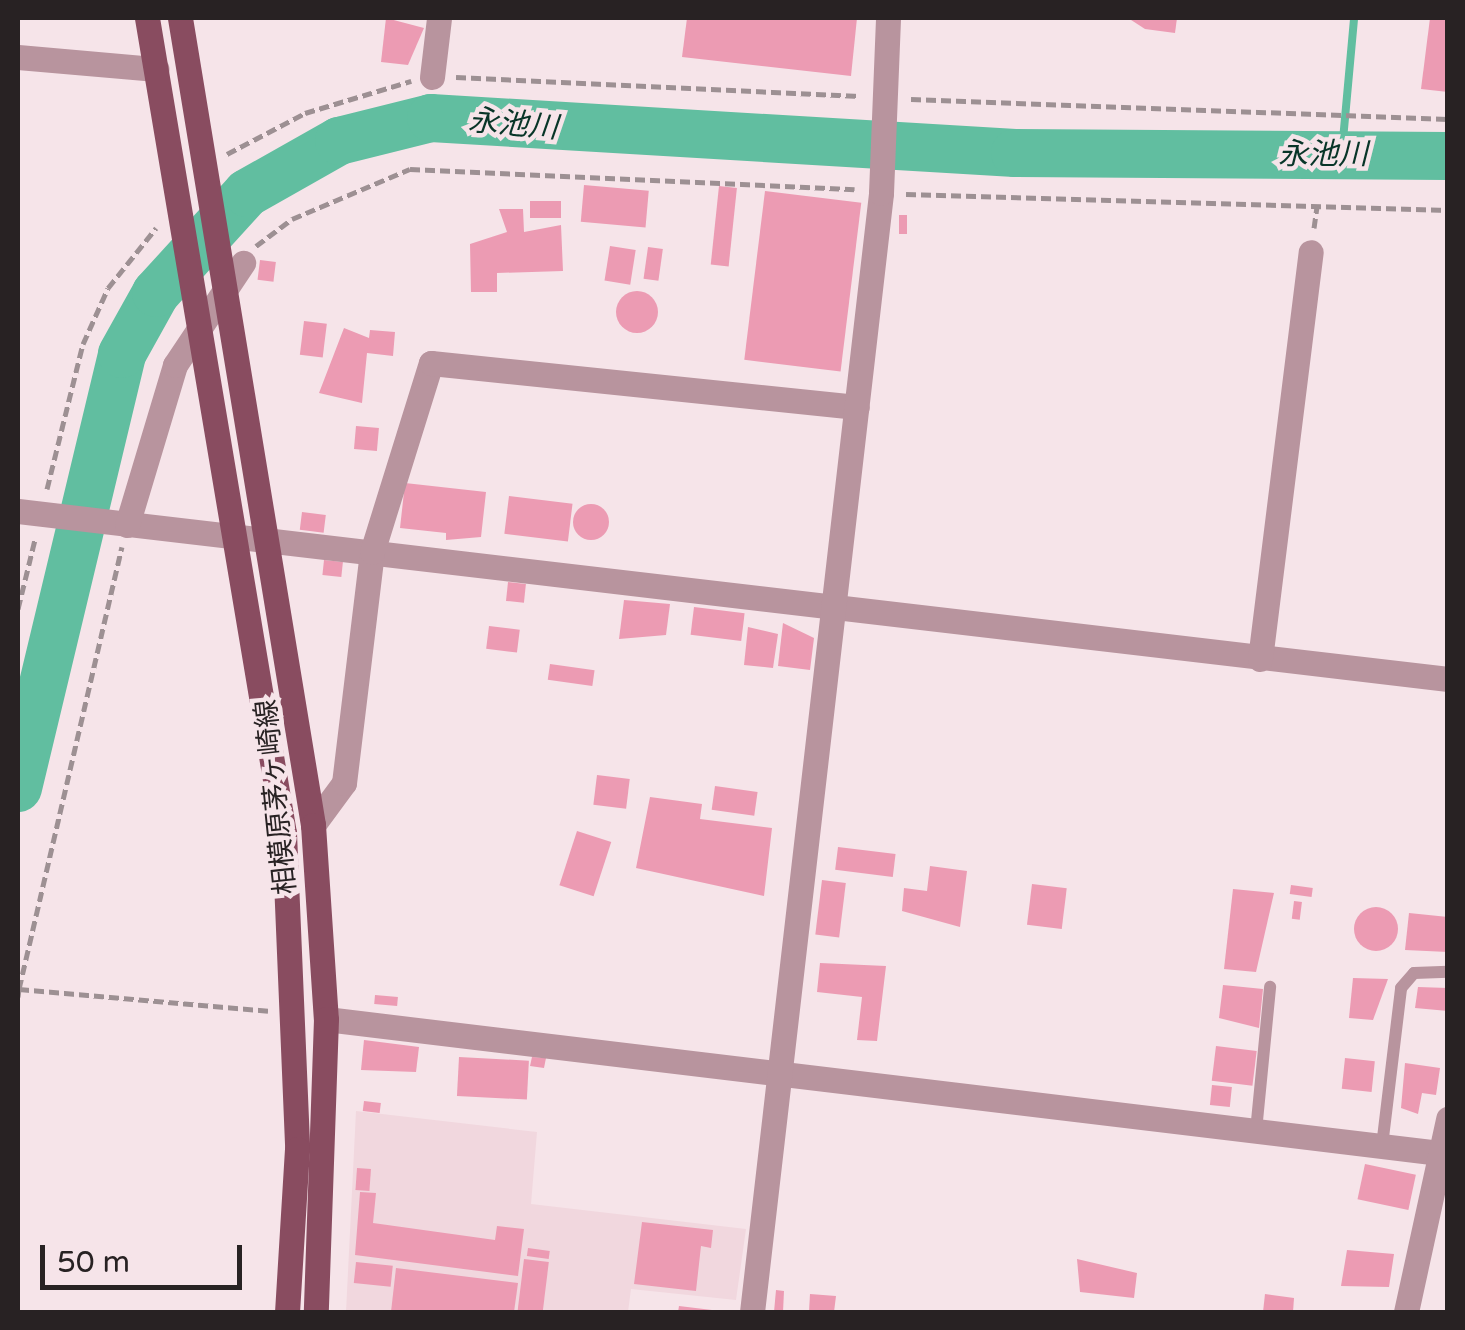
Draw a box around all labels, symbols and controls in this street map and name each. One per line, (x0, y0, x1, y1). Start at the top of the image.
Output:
water label: 永池川 (467, 103, 559, 147)
water label: 永池川 (1278, 137, 1368, 173)
street label: 相模原茅ヶ崎線 (249, 698, 303, 896)
scale bar (45, 1225, 248, 1287)
text: 50 m (57, 1244, 130, 1281)

